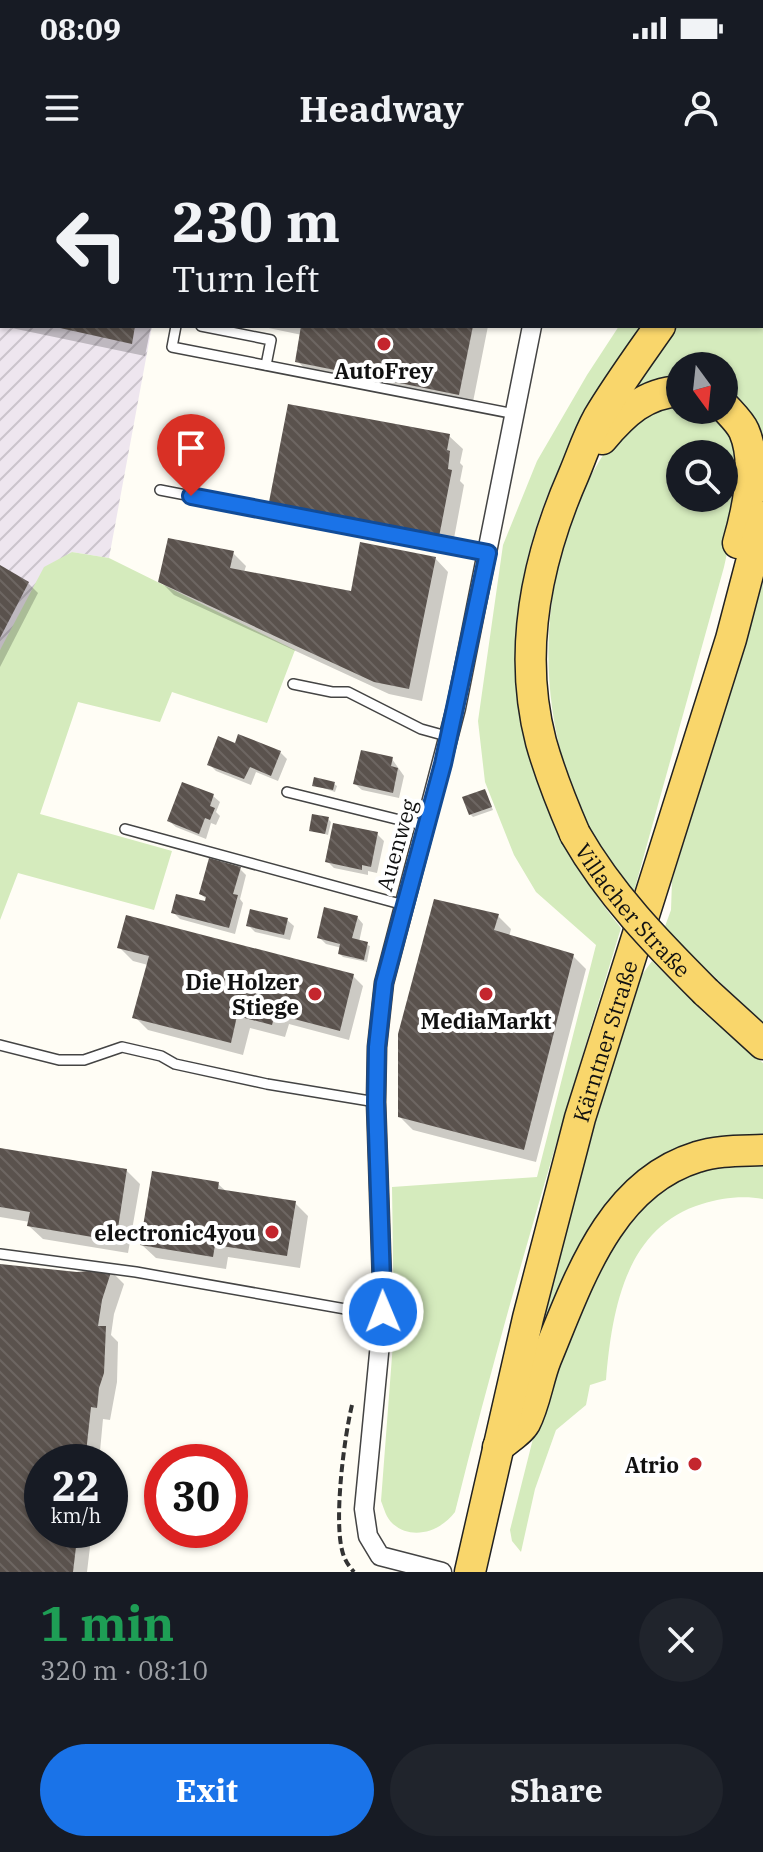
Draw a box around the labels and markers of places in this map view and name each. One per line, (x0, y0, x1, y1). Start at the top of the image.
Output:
marker: AutoFrey (375, 335, 393, 353)
place label: AutoFrey (334, 356, 434, 385)
pin (157, 414, 225, 496)
place label: Die Holzer Stiege (185, 967, 299, 1021)
marker: Die Holzer Stiege (306, 985, 324, 1003)
marker: MediaMarkt (477, 985, 495, 1003)
place label: MediaMarkt (421, 1006, 551, 1035)
place label: electronic4you (94, 1218, 256, 1247)
marker: electronic4you (263, 1223, 281, 1241)
place label: Atrio (625, 1450, 679, 1479)
marker: Atrio (686, 1455, 704, 1473)

